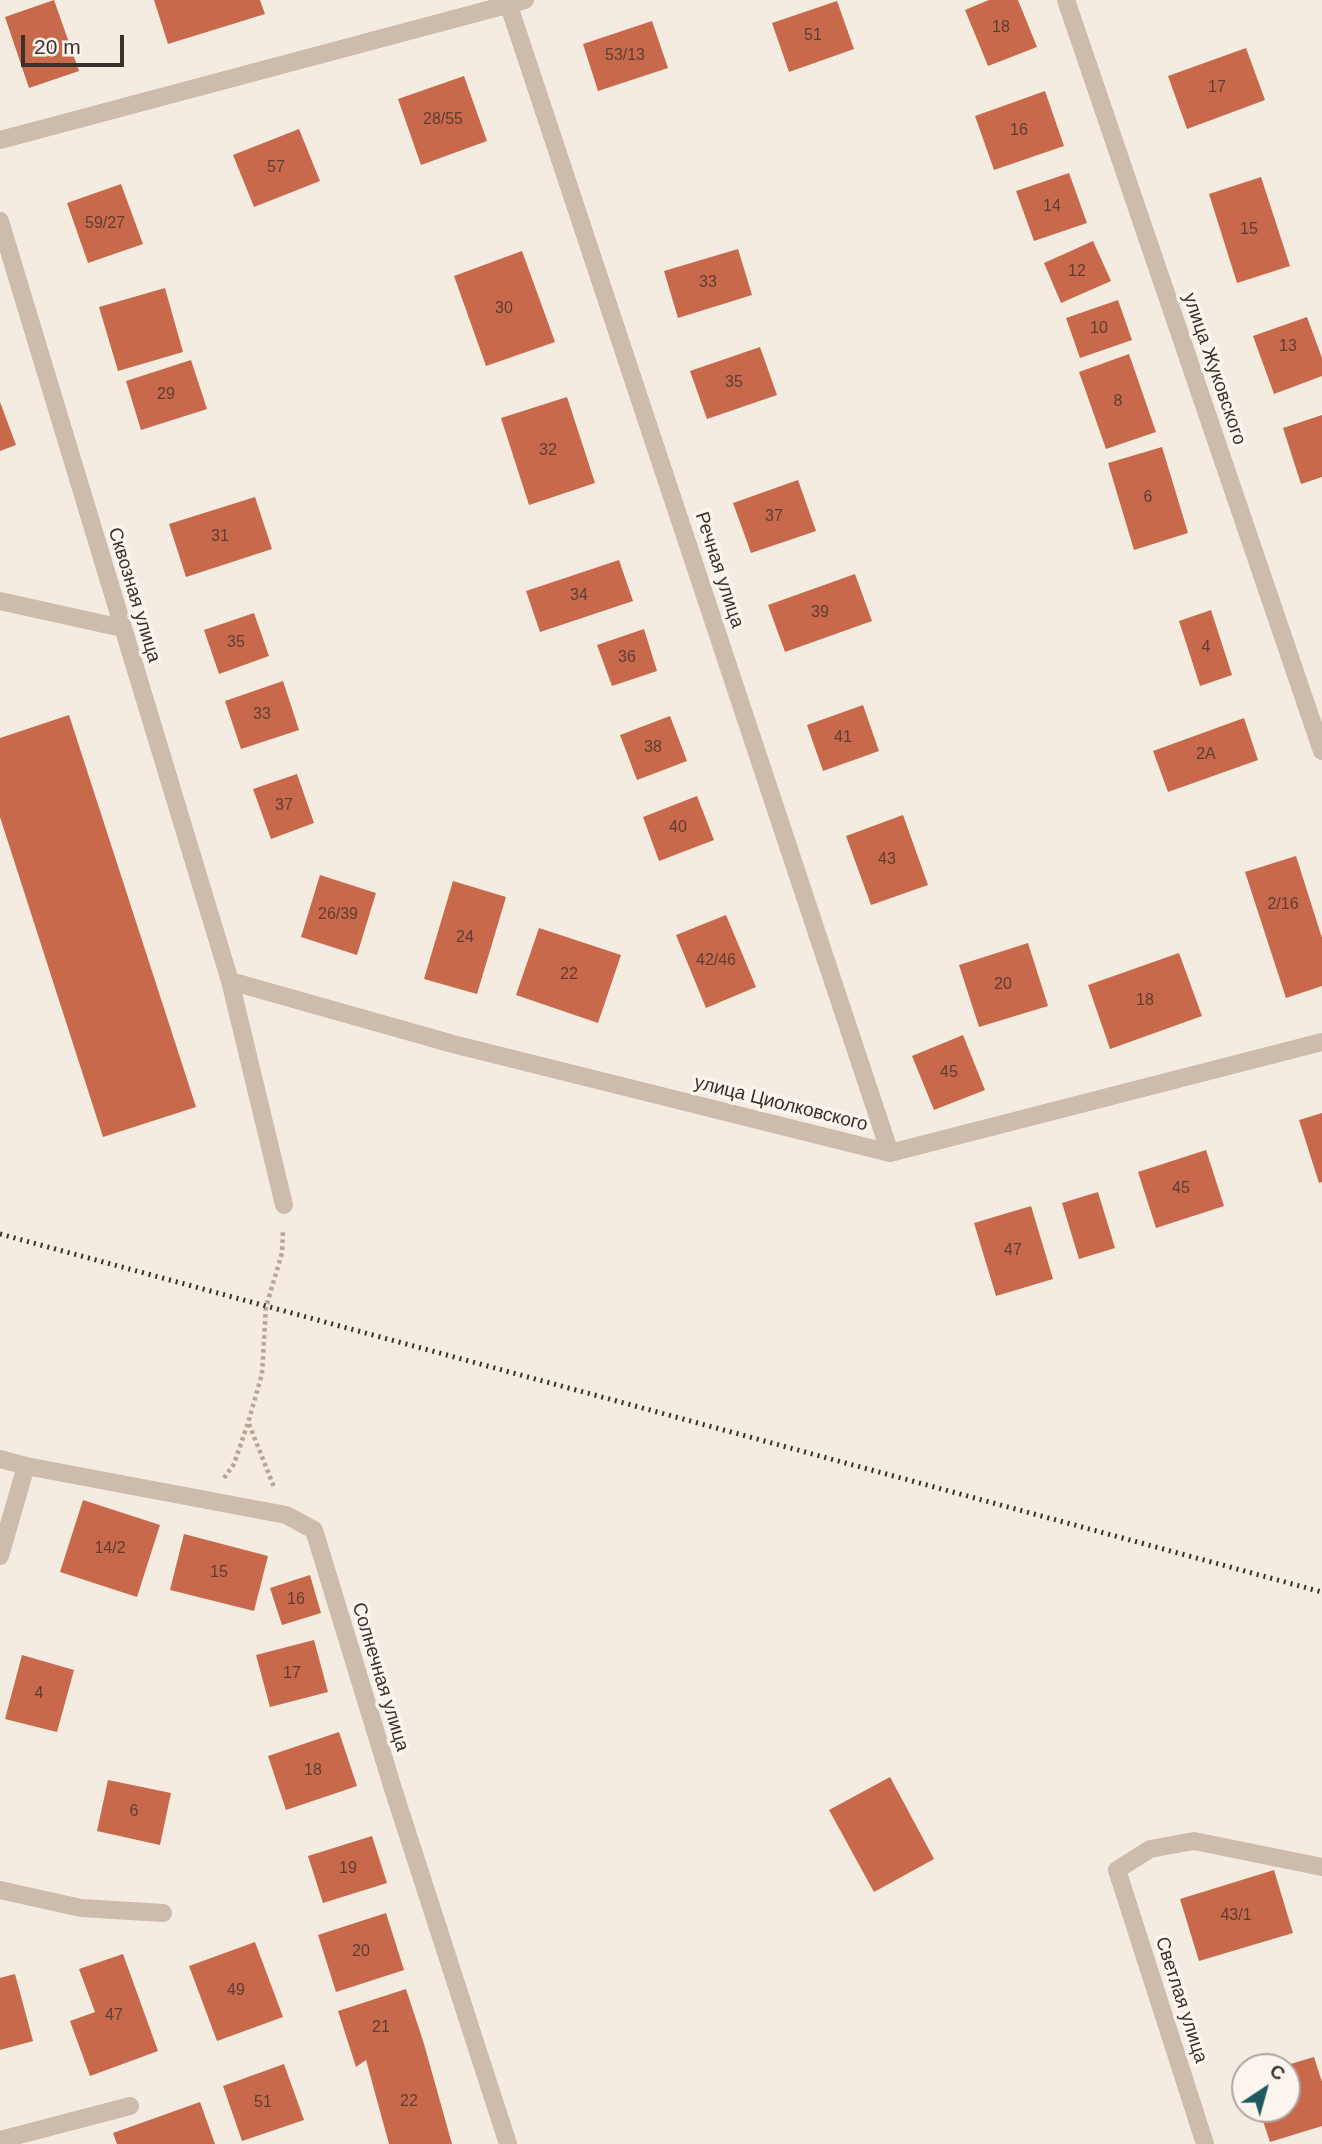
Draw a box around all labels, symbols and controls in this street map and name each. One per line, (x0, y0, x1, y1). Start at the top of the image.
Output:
house number: 18 (992, 18, 1010, 38)
scale bar (24, 21, 128, 65)
house number: 51 (804, 26, 822, 46)
text: 20 m (34, 35, 81, 58)
house number: 53/13 (605, 46, 645, 66)
house number: 17 (1208, 78, 1226, 98)
house number: 28/55 (423, 110, 463, 130)
house number: 16 (1010, 121, 1028, 141)
house number: 57 (267, 158, 285, 178)
house number: 14 (1043, 197, 1061, 217)
house number: 59/27 (85, 214, 125, 234)
house number: 15 (1240, 220, 1258, 240)
house number: 12 (1068, 262, 1086, 282)
house number: 33 (699, 273, 717, 293)
street label: улица Жуковского (1177, 290, 1251, 448)
house number: 30 (495, 299, 513, 319)
house number: 10 (1090, 319, 1108, 339)
house number: 13 (1279, 337, 1297, 357)
house number: 35 (725, 373, 743, 393)
house number: 29 (157, 385, 175, 405)
house number: 8 (1114, 392, 1122, 412)
house number: 32 (539, 441, 557, 461)
house number: 6 (1144, 488, 1152, 508)
house number: 37 (765, 507, 783, 527)
street label: Речная улица (690, 509, 748, 631)
street label: Сквозная улица (103, 525, 165, 665)
house number: 31 (211, 527, 229, 547)
house number: 34 (570, 586, 588, 606)
house number: 39 (811, 603, 829, 623)
house number: 35 (227, 633, 245, 653)
house number: 4 (1202, 638, 1210, 658)
house number: 36 (618, 648, 636, 668)
house number: 33 (253, 705, 271, 725)
house number: 41 (834, 728, 852, 748)
house number: 38 (644, 738, 662, 758)
house number: 2А (1196, 745, 1216, 765)
house number: 37 (275, 796, 293, 816)
house number: 40 (669, 818, 687, 838)
house number: 43 (878, 850, 896, 870)
house number: 2/16 (1267, 895, 1299, 915)
house number: 26/39 (318, 905, 358, 925)
house number: 24 (456, 928, 474, 948)
house number: 42/46 (696, 951, 736, 971)
house number: 22 (560, 965, 578, 985)
house number: 20 (994, 975, 1012, 995)
house number: 18 (1136, 991, 1154, 1011)
house number: 45 (940, 1063, 958, 1083)
street label: улица Циолковского (692, 1071, 870, 1137)
house number: 45 (1172, 1179, 1190, 1199)
house number: 47 (1004, 1241, 1022, 1261)
house number: 14/2 (94, 1539, 126, 1559)
house number: 15 (210, 1563, 228, 1583)
house number: 16 (287, 1590, 305, 1610)
street label: Солнечная улица (347, 1600, 413, 1754)
house number: 17 (283, 1664, 301, 1684)
house number: 4 (35, 1684, 43, 1704)
house number: 18 (304, 1761, 322, 1781)
house number: 6 (130, 1802, 138, 1822)
house number: 19 (339, 1859, 357, 1879)
house number: 43/1 (1220, 1906, 1252, 1926)
street label: Светлая улица (1150, 1934, 1212, 2066)
house number: 20 (352, 1942, 370, 1962)
house number: 49 (227, 1981, 245, 2001)
house number: 47 (105, 2006, 123, 2026)
house number: 21 (372, 2018, 390, 2038)
north arrow (1231, 2053, 1301, 2123)
text: С (1266, 2060, 1289, 2085)
house number: 22 (400, 2092, 418, 2112)
house number: 51 (254, 2093, 272, 2113)

